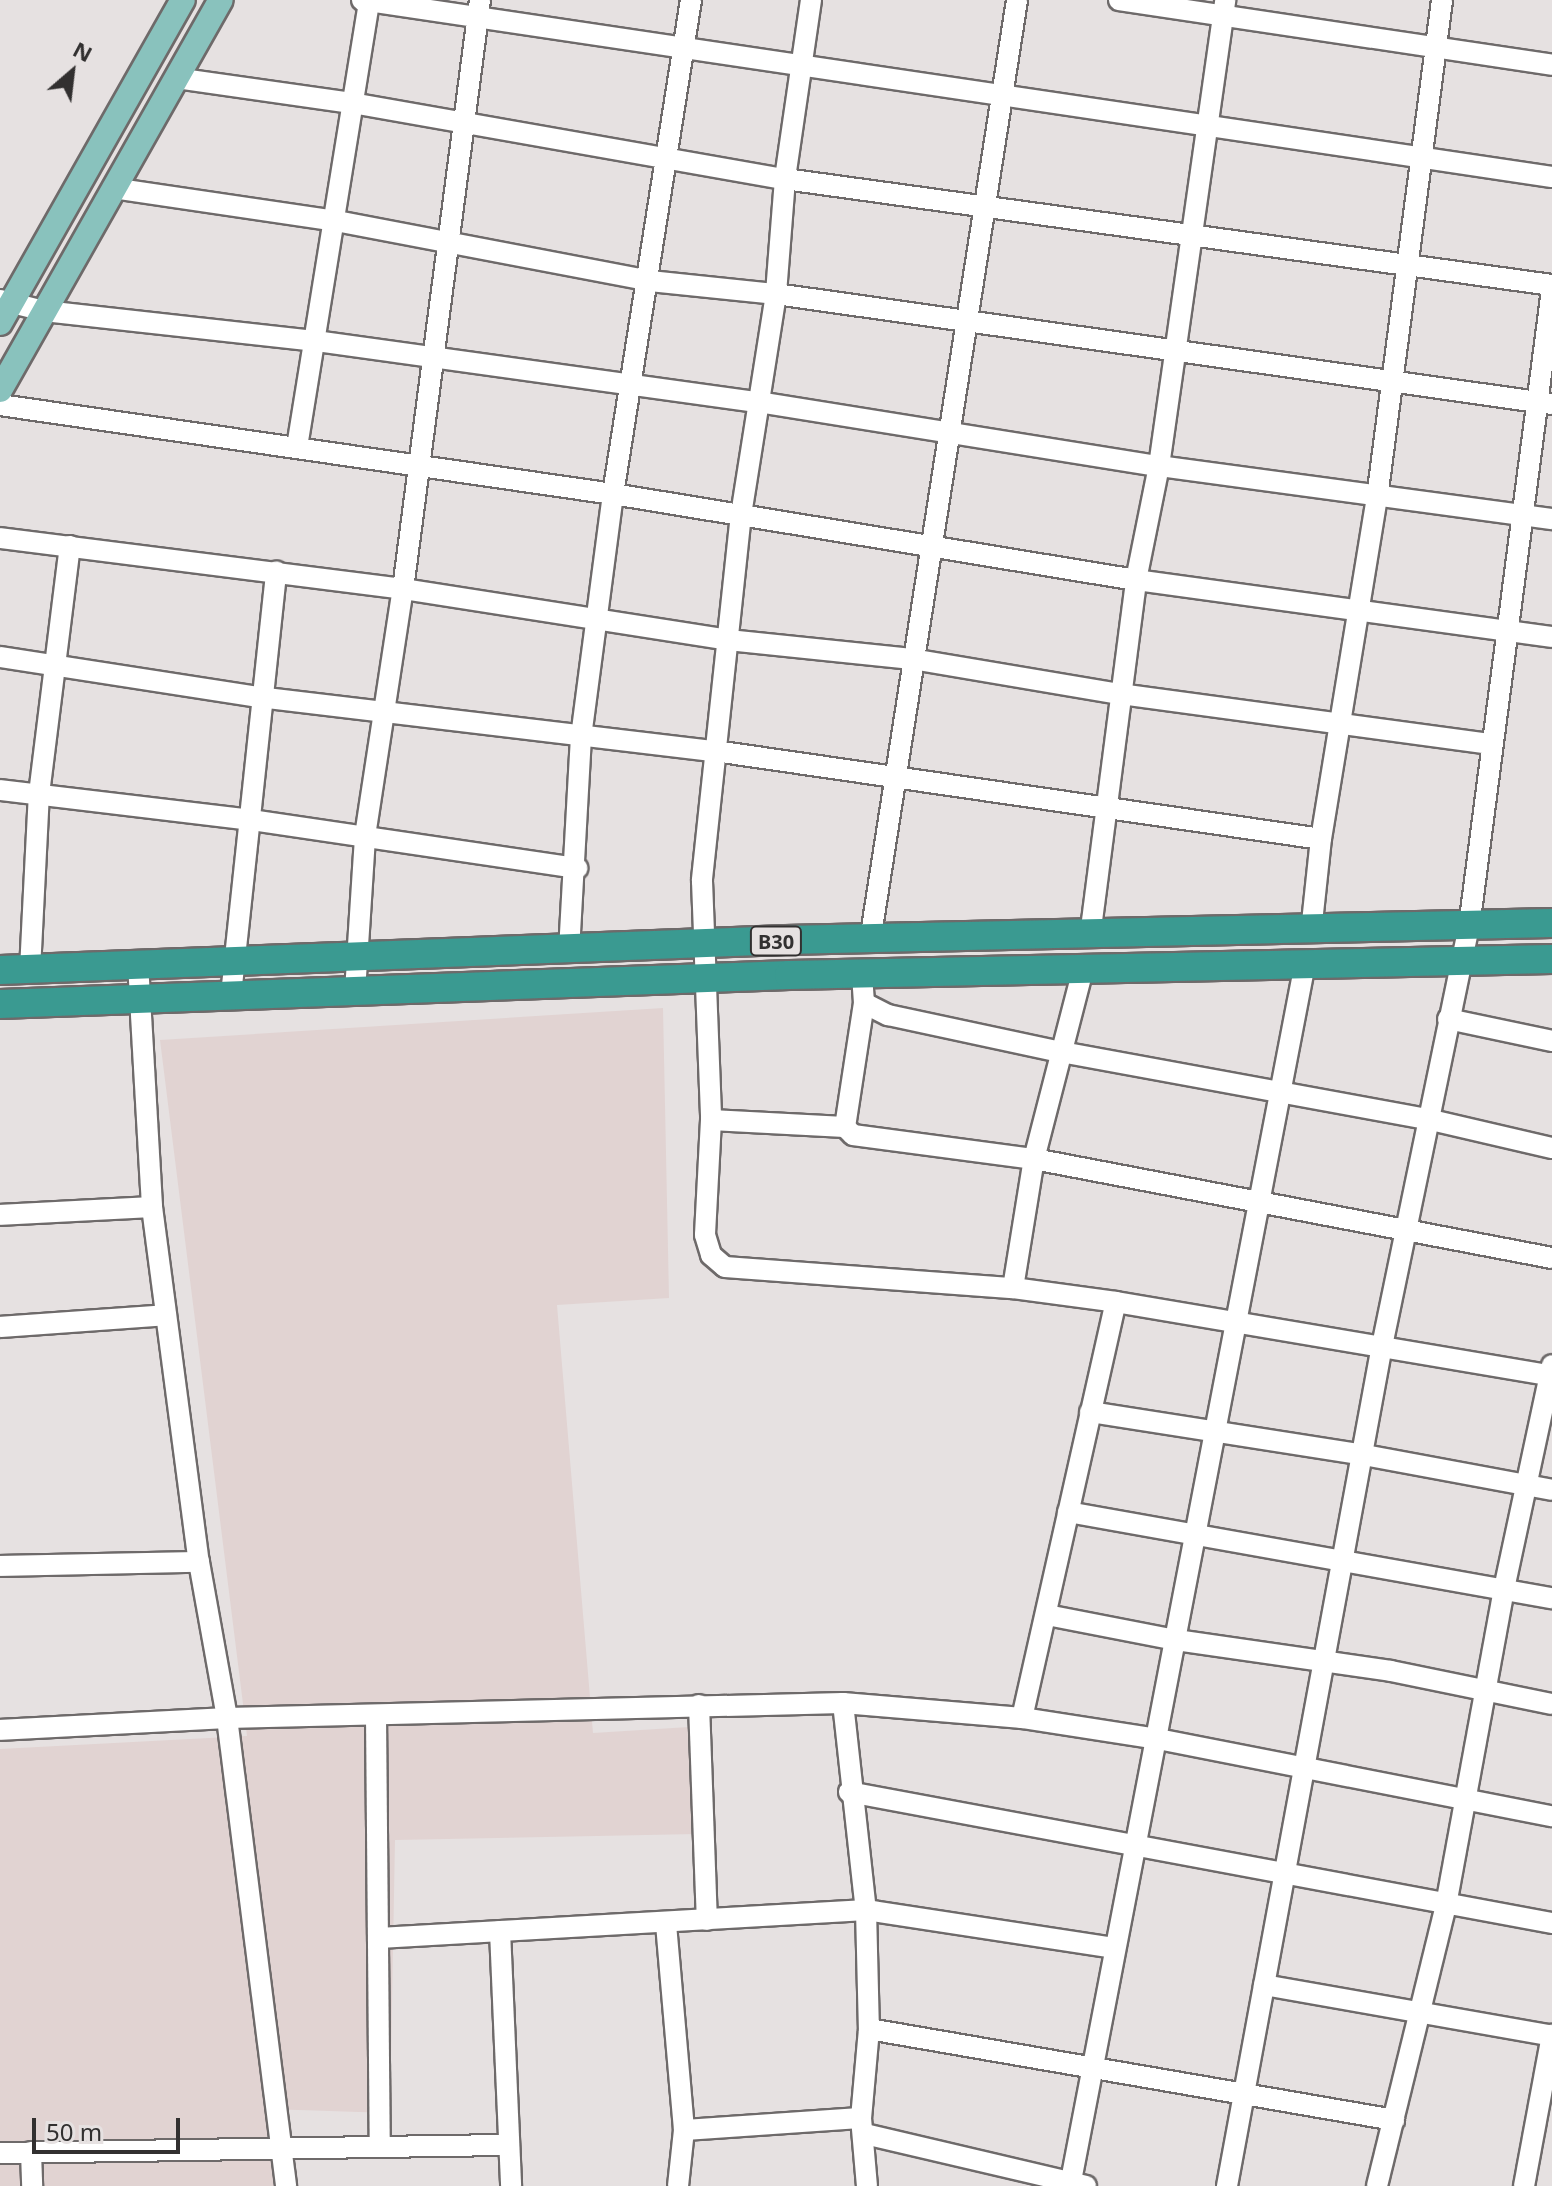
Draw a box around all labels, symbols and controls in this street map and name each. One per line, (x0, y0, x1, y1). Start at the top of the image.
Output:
north arrow (32, 32, 112, 112)
text: N (68, 33, 98, 68)
road number: B30 (748, 925, 804, 957)
scale bar (36, 2102, 184, 2152)
text: 50 m (46, 2115, 102, 2148)

